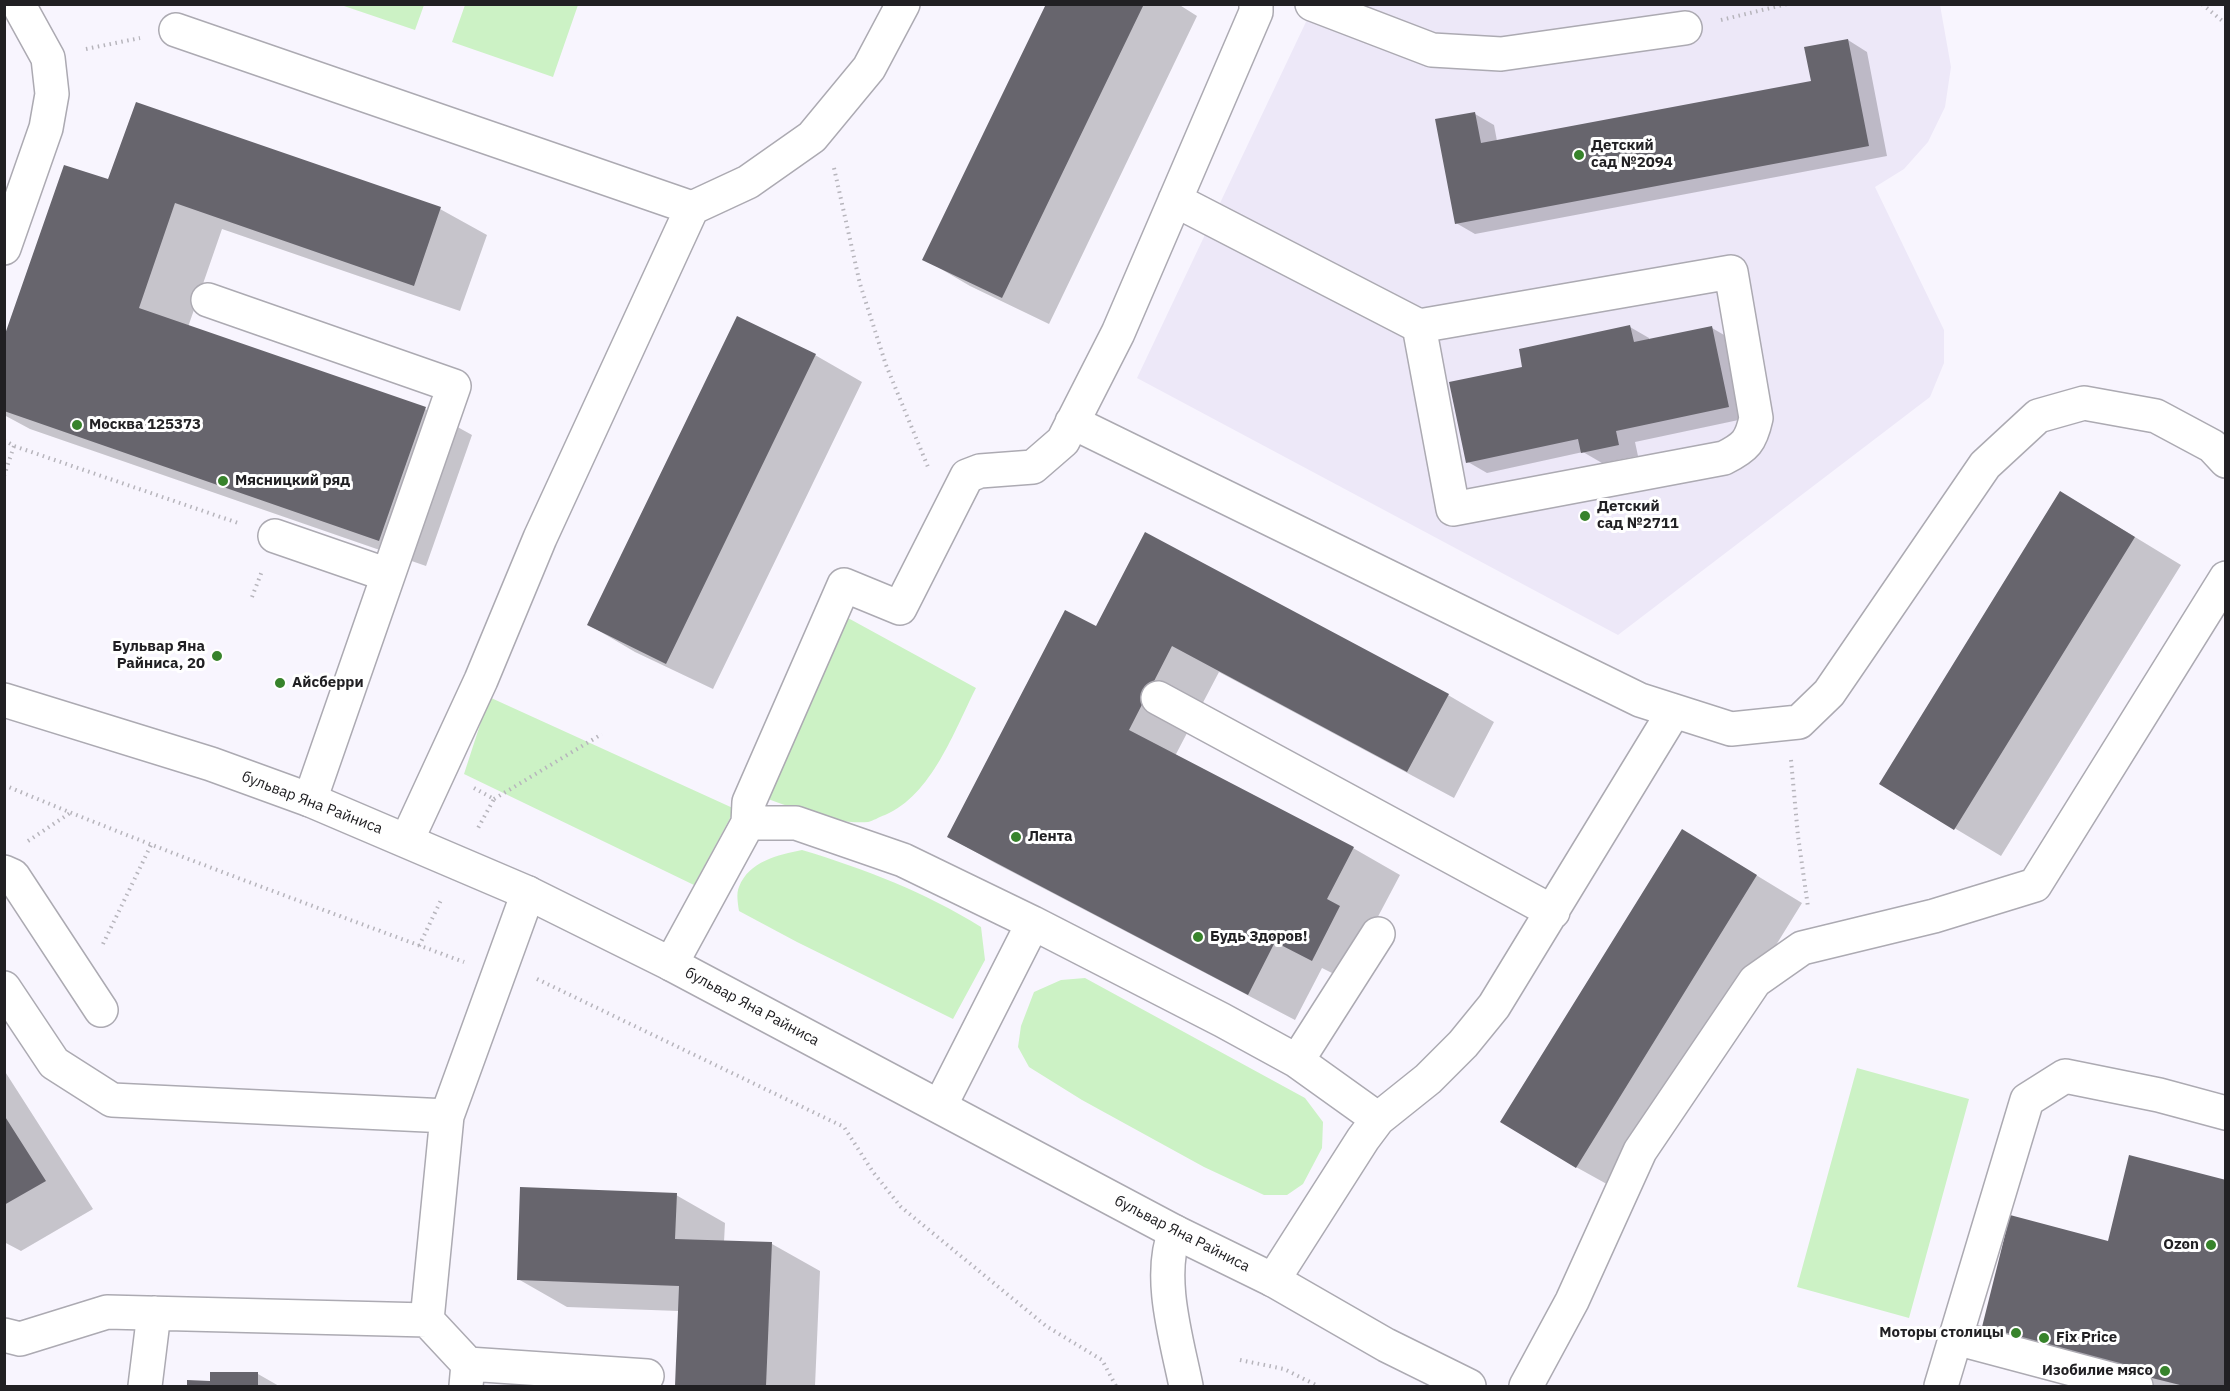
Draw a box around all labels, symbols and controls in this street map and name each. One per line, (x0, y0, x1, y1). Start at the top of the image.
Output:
place label: Детский сад №2094 (1591, 137, 1673, 172)
marker: Детский сад №2094 (1572, 148, 1586, 162)
place label: Москва 125373 (89, 416, 201, 434)
marker: Москва 125373 (70, 418, 84, 432)
place label: Мясницкий ряд (235, 472, 350, 490)
marker: Мясницкий ряд (216, 474, 230, 488)
place label: Детский сад №2711 (1597, 498, 1679, 533)
marker: Детский сад №2711 (1578, 509, 1592, 523)
place label: Бульвар Яна Райниса, 20 (112, 638, 205, 673)
marker: Бульвар Яна Райниса, 20 (210, 649, 224, 663)
place label: Айсберри (292, 674, 364, 692)
marker: Айсберри (273, 676, 287, 690)
street label: бульвар Яна Райниса (239, 768, 385, 838)
place label: Лента (1028, 828, 1073, 846)
marker: Лента (1009, 830, 1023, 844)
place label: Будь Здоров! (1210, 928, 1307, 946)
marker: Будь Здоров! (1191, 930, 1205, 944)
street label: бульвар Яна Райниса (682, 964, 822, 1050)
street label: бульвар Яна Райниса (1111, 1192, 1253, 1276)
place label: Ozon (2163, 1236, 2199, 1254)
marker: Ozon (2204, 1238, 2218, 1252)
place label: Моторы столицы (1879, 1324, 2004, 1342)
marker: Моторы столицы (2009, 1326, 2023, 1340)
place label: Fix Price (2056, 1329, 2117, 1347)
marker: Fix Price (2037, 1331, 2051, 1345)
place label: Изобилие мясо (2042, 1362, 2153, 1380)
marker: Изобилие мясо (2158, 1364, 2172, 1378)

